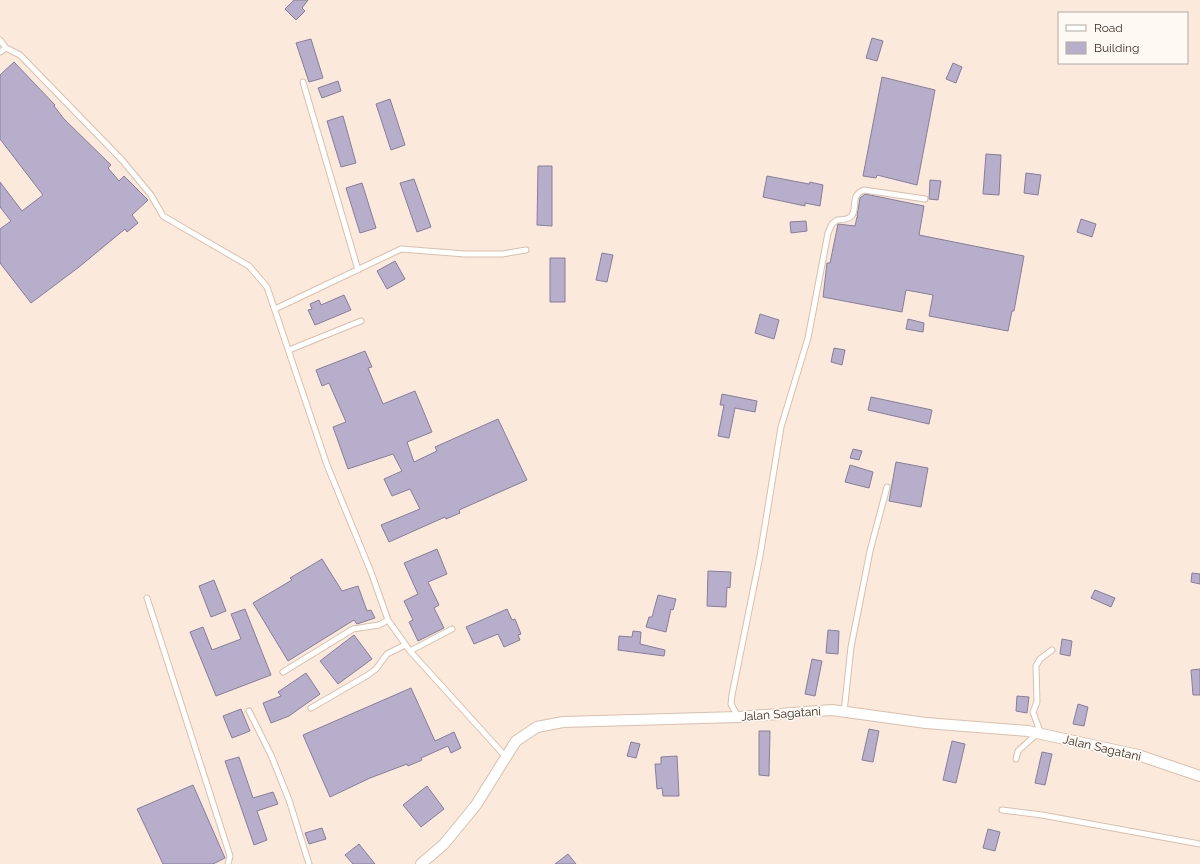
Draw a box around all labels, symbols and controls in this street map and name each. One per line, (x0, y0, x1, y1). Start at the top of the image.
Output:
legend (1058, 12, 1188, 64)
text: Road (1094, 21, 1123, 35)
text: Building (1094, 41, 1140, 55)
street label: Jalan Sagatani (741, 704, 821, 724)
street label: Jalan Sagatani (1061, 732, 1143, 764)

